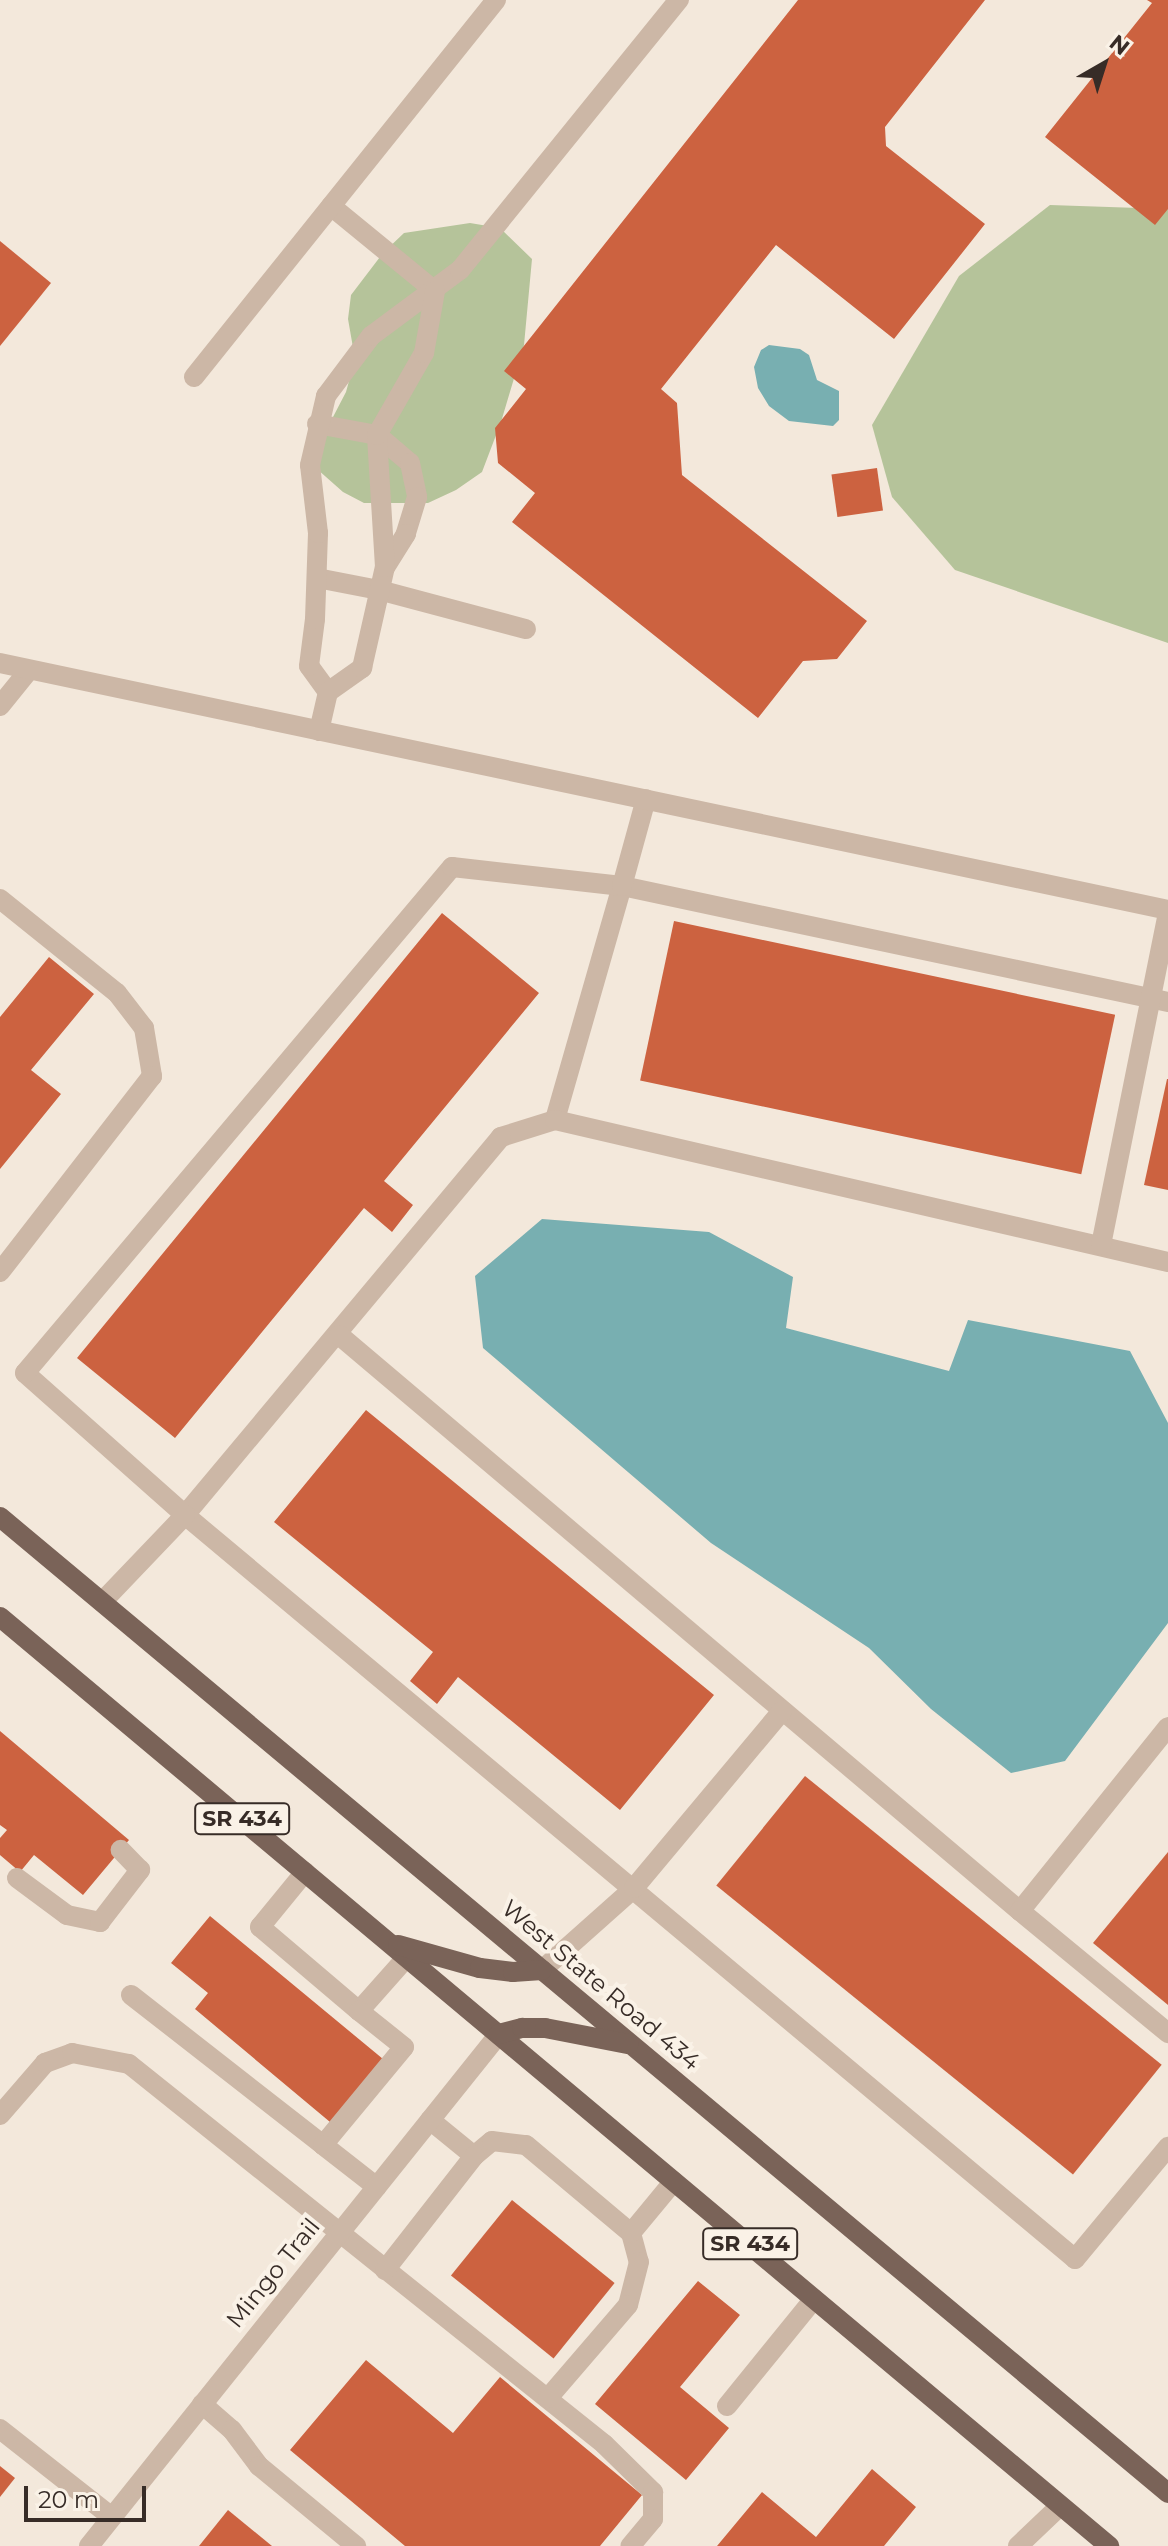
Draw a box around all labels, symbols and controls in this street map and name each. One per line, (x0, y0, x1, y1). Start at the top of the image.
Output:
north arrow (1064, 24, 1144, 104)
text: N (1104, 29, 1135, 61)
road number: SR 434 (194, 1801, 290, 1837)
street label: West State Road 434 (496, 1894, 706, 2076)
street label: Mingo Trail (220, 2212, 326, 2334)
road number: SR 434 (702, 2226, 798, 2262)
scale bar (28, 2470, 150, 2520)
text: 20 m (38, 2485, 99, 2514)

